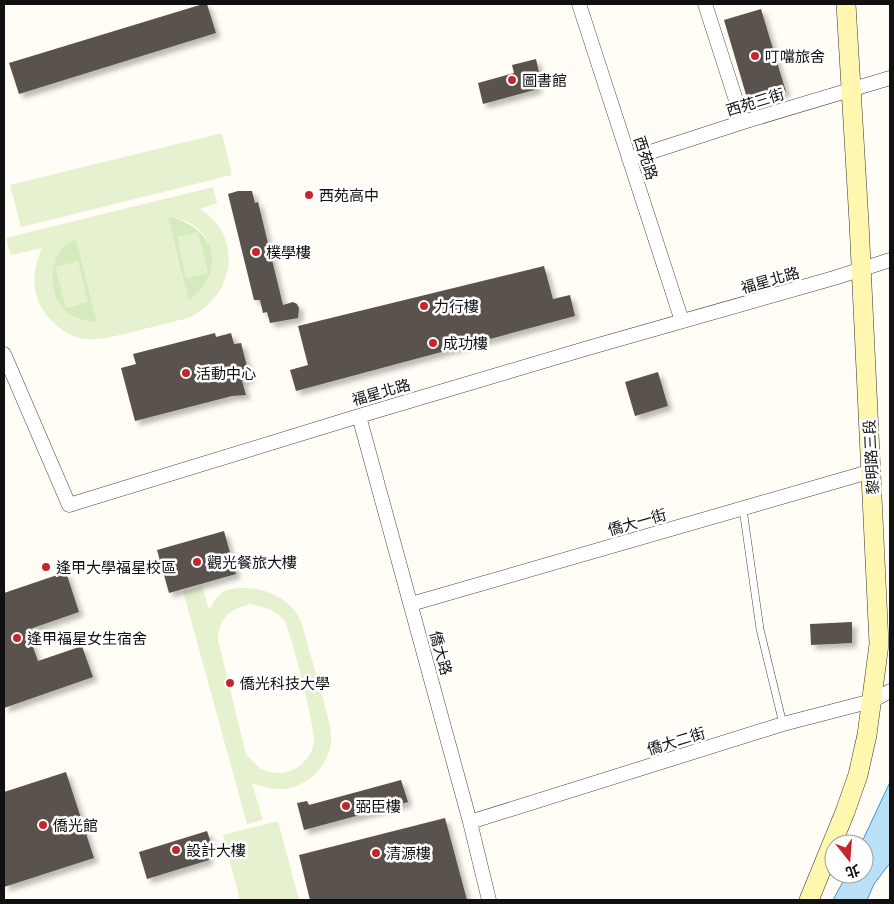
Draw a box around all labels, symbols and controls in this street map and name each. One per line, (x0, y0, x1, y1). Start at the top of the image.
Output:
place label: 叮噹旅舍 (765, 46, 825, 67)
marker: 叮噹旅舍 (749, 50, 761, 62)
place label: 圖書館 (522, 70, 567, 91)
marker: 圖書館 (506, 74, 518, 86)
street label: 西苑三街 (723, 83, 787, 121)
street label: 西苑路 (629, 133, 663, 183)
place label: 西苑高中 (319, 185, 379, 206)
marker: 西苑高中 (303, 189, 315, 201)
place label: 樸學樓 (266, 242, 311, 263)
marker: 樸學樓 (250, 246, 262, 258)
street label: 福星北路 (738, 262, 802, 298)
place label: 力行樓 (434, 296, 479, 317)
marker: 力行樓 (418, 300, 430, 312)
place label: 成功樓 (443, 333, 488, 354)
marker: 成功樓 (427, 337, 439, 349)
place label: 活動中心 (196, 363, 256, 384)
marker: 活動中心 (180, 367, 192, 379)
street label: 福星北路 (349, 374, 413, 410)
street label: 黎明路三段 (859, 419, 883, 495)
street label: 僑大一街 (605, 504, 669, 540)
place label: 觀光餐旅大樓 (207, 552, 297, 573)
marker: 觀光餐旅大樓 (191, 556, 203, 568)
place label: 逢甲大學福星校區 (56, 557, 176, 578)
marker: 逢甲大學福星校區 (40, 561, 52, 573)
place label: 逢甲福星女生宿舍 (27, 628, 147, 649)
street label: 僑大路 (425, 629, 457, 677)
marker: 逢甲福星女生宿舍 (11, 632, 23, 644)
place label: 僑光科技大學 (240, 673, 330, 694)
marker: 僑光科技大學 (224, 677, 236, 689)
street label: 僑大二街 (644, 722, 708, 760)
place label: 弼臣樓 (356, 796, 401, 817)
marker: 弼臣樓 (340, 800, 352, 812)
place label: 僑光館 (53, 815, 98, 836)
marker: 僑光館 (37, 819, 49, 831)
north arrow (824, 834, 874, 884)
place label: 設計大樓 (186, 840, 246, 861)
place label: 清源樓 (386, 843, 431, 864)
marker: 設計大樓 (170, 844, 182, 856)
marker: 清源樓 (370, 847, 382, 859)
text: 北 (843, 860, 862, 883)

